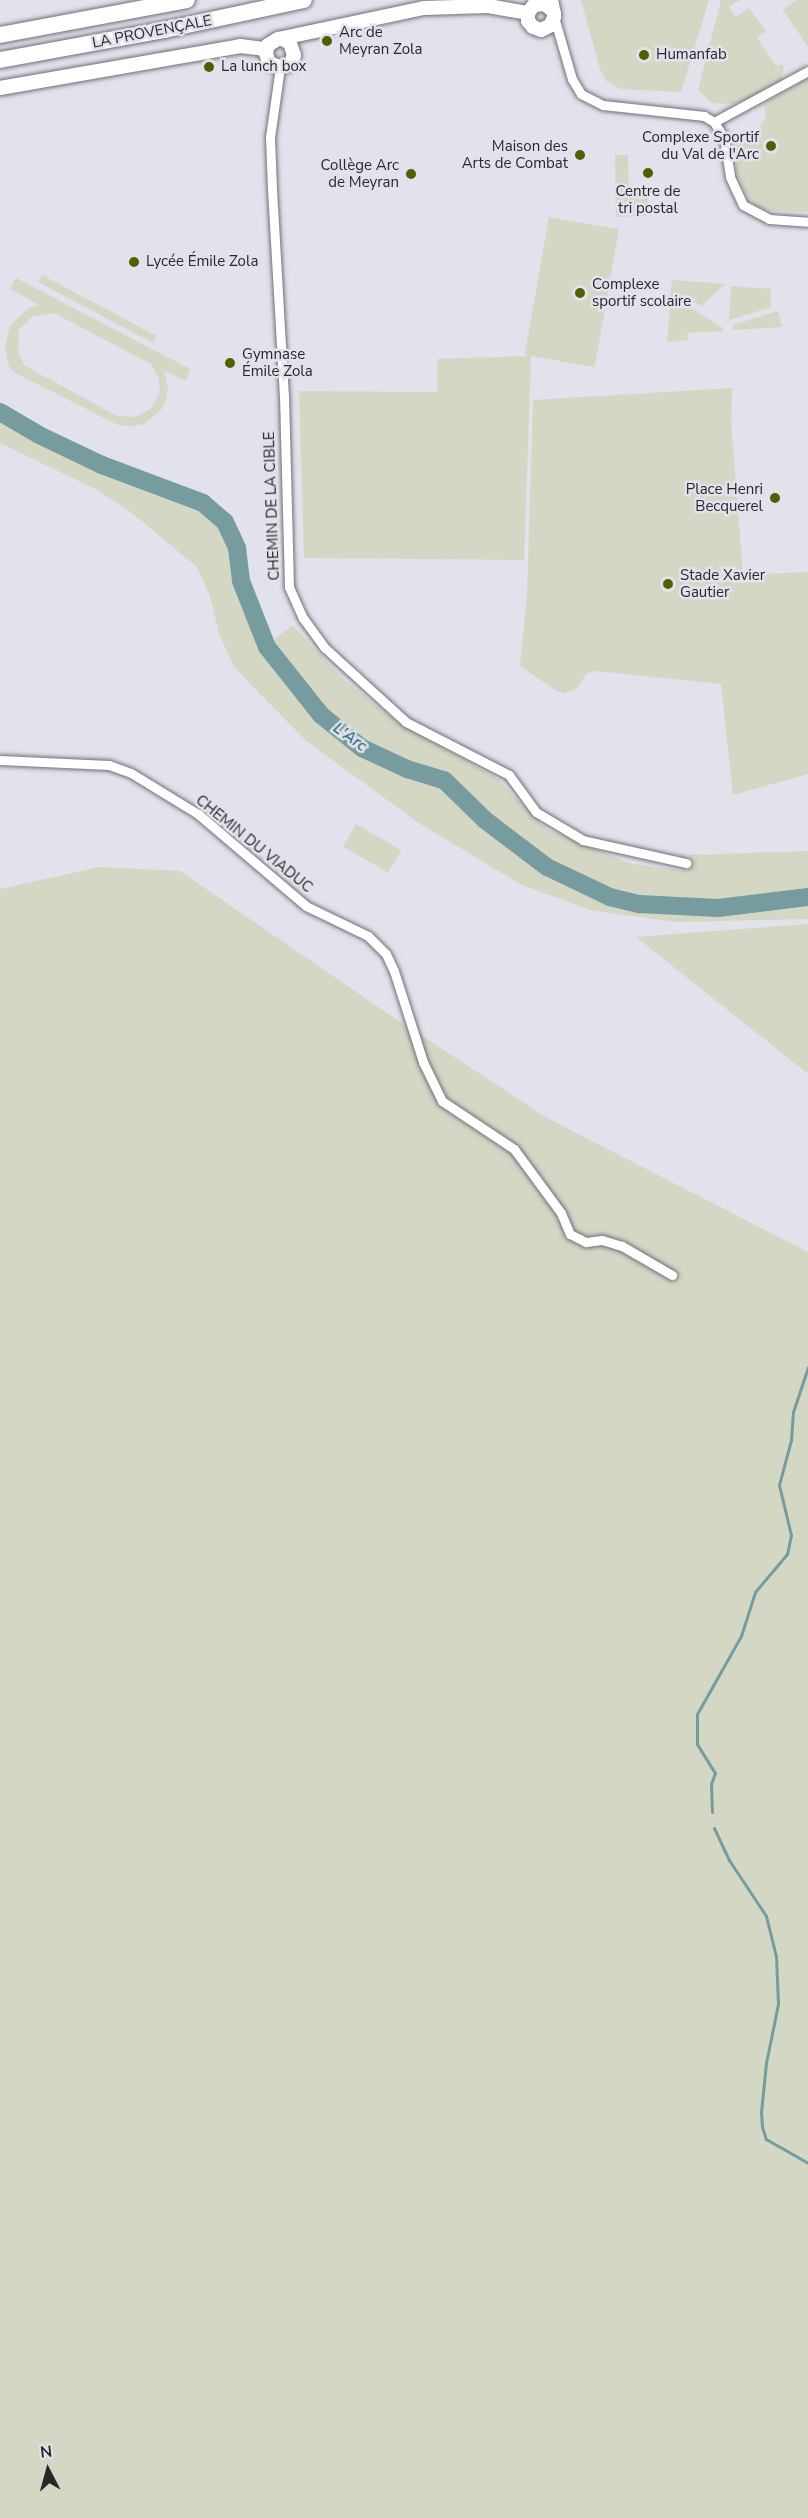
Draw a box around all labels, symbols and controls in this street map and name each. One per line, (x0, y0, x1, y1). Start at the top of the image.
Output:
street label: LA PROVENÇALE (91, 12, 213, 52)
place label: Arc de Meyran Zola (339, 23, 422, 58)
marker: Arc de Meyran Zola (320, 34, 334, 48)
place label: Humanfab (656, 46, 727, 64)
marker: Humanfab (637, 48, 651, 62)
place label: La lunch box (221, 58, 306, 76)
marker: La lunch box (202, 60, 216, 74)
place label: Complexe Sportif du Val de l'Arc (642, 128, 759, 163)
place label: Maison des Arts de Combat (462, 137, 568, 172)
marker: Complexe Sportif du Val de l'Arc (764, 139, 778, 153)
marker: Maison des Arts de Combat (573, 148, 587, 162)
place label: Collège Arc de Meyran (321, 156, 399, 191)
marker: Centre de tri postal (641, 166, 655, 180)
marker: Collège Arc de Meyran (404, 167, 418, 181)
place label: Centre de tri postal (615, 182, 681, 217)
place label: Lycée Émile Zola (146, 253, 258, 271)
marker: Lycée Émile Zola (127, 255, 141, 269)
place label: Complexe sportif scolaire (592, 275, 691, 310)
marker: Complexe sportif scolaire (573, 286, 587, 300)
place label: Gymnase Émile Zola (242, 345, 313, 380)
marker: Gymnase Émile Zola (223, 356, 237, 370)
street label: CHEMIN DE LA CIBLE (260, 431, 284, 581)
place label: Place Henri Becquerel (686, 480, 763, 515)
marker: Place Henri Becquerel (768, 491, 782, 505)
place label: Stade Xavier Gautier (680, 566, 765, 601)
marker: Stade Xavier Gautier (661, 577, 675, 591)
water label: L'Arc (329, 718, 371, 756)
street label: CHEMIN DU VIADUC (192, 791, 316, 897)
north arrow (18, 2440, 78, 2500)
text: N (39, 2441, 53, 2464)

